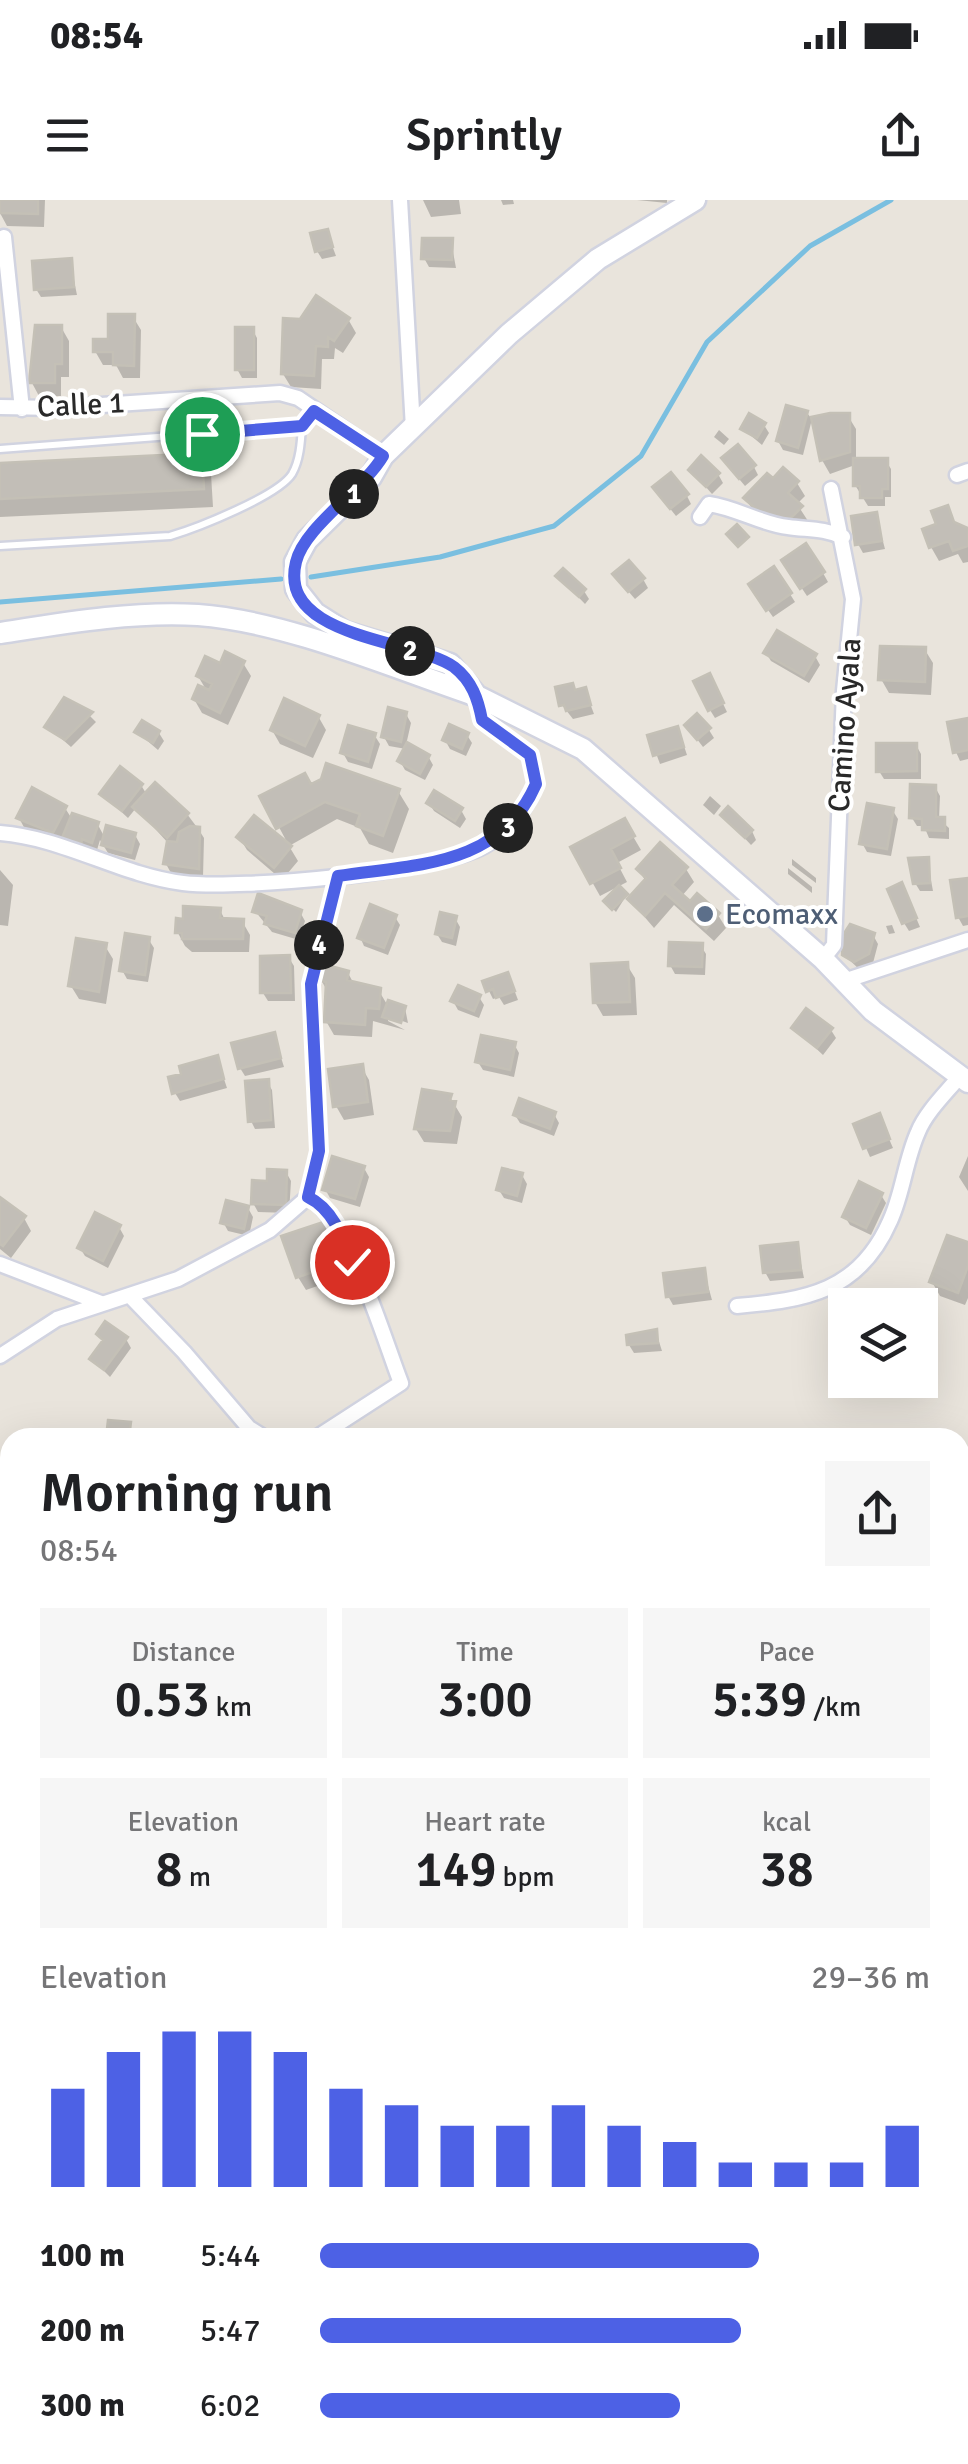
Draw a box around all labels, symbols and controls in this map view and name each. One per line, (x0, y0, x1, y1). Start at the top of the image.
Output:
text: 08:54 (50, 12, 143, 59)
icon: menu (40, 108, 95, 163)
text: Sprintly (406, 108, 562, 163)
icon: share (873, 108, 928, 163)
street label: Calle 1 (36, 384, 126, 426)
pin (160, 392, 245, 477)
icon: arrive (175, 407, 230, 462)
pin: 1 (329, 469, 379, 519)
text: 1 (346, 477, 362, 511)
pin: 2 (385, 626, 435, 676)
text: 2 (402, 634, 418, 668)
street label: Camino Ayala (820, 637, 870, 813)
pin: 3 (483, 803, 533, 853)
text: 3 (500, 811, 516, 845)
place label: Ecomaxx (725, 896, 838, 933)
marker: Ecomaxx (694, 903, 716, 925)
pin: 4 (294, 920, 344, 970)
text: 4 (311, 928, 327, 962)
pin (310, 1220, 395, 1305)
icon: check (325, 1235, 380, 1290)
map controls (828, 1288, 938, 1398)
button: layers (828, 1288, 938, 1398)
text: Morning run (40, 1459, 333, 1527)
button: share (825, 1461, 930, 1566)
text: 08:54 (40, 1531, 118, 1570)
text: Distance (131, 1635, 235, 1669)
text: Time (456, 1635, 514, 1669)
text: Pace (758, 1635, 815, 1669)
text: 0.53 (115, 1669, 209, 1731)
text: 3:00 (437, 1669, 533, 1731)
text: 5:39 (712, 1669, 807, 1731)
text: km (209, 1690, 252, 1724)
text: /km (807, 1690, 861, 1724)
text: Elevation (128, 1805, 239, 1839)
text: Heart rate (424, 1805, 546, 1839)
text: kcal (762, 1805, 811, 1839)
text: 8 (156, 1839, 183, 1901)
text: 149 (415, 1839, 496, 1901)
text: 38 (760, 1839, 814, 1901)
text: m (183, 1860, 211, 1894)
text: bpm (496, 1860, 555, 1894)
text: Elevation (40, 1958, 167, 1997)
text: 29–36 m (811, 1958, 930, 1997)
text: 100 m (40, 2236, 125, 2275)
text: 5:44 (200, 2236, 260, 2275)
text: 200 m (40, 2311, 125, 2350)
text: 5:47 (200, 2311, 260, 2350)
text: 300 m (40, 2386, 125, 2425)
text: 6:02 (200, 2386, 260, 2425)

